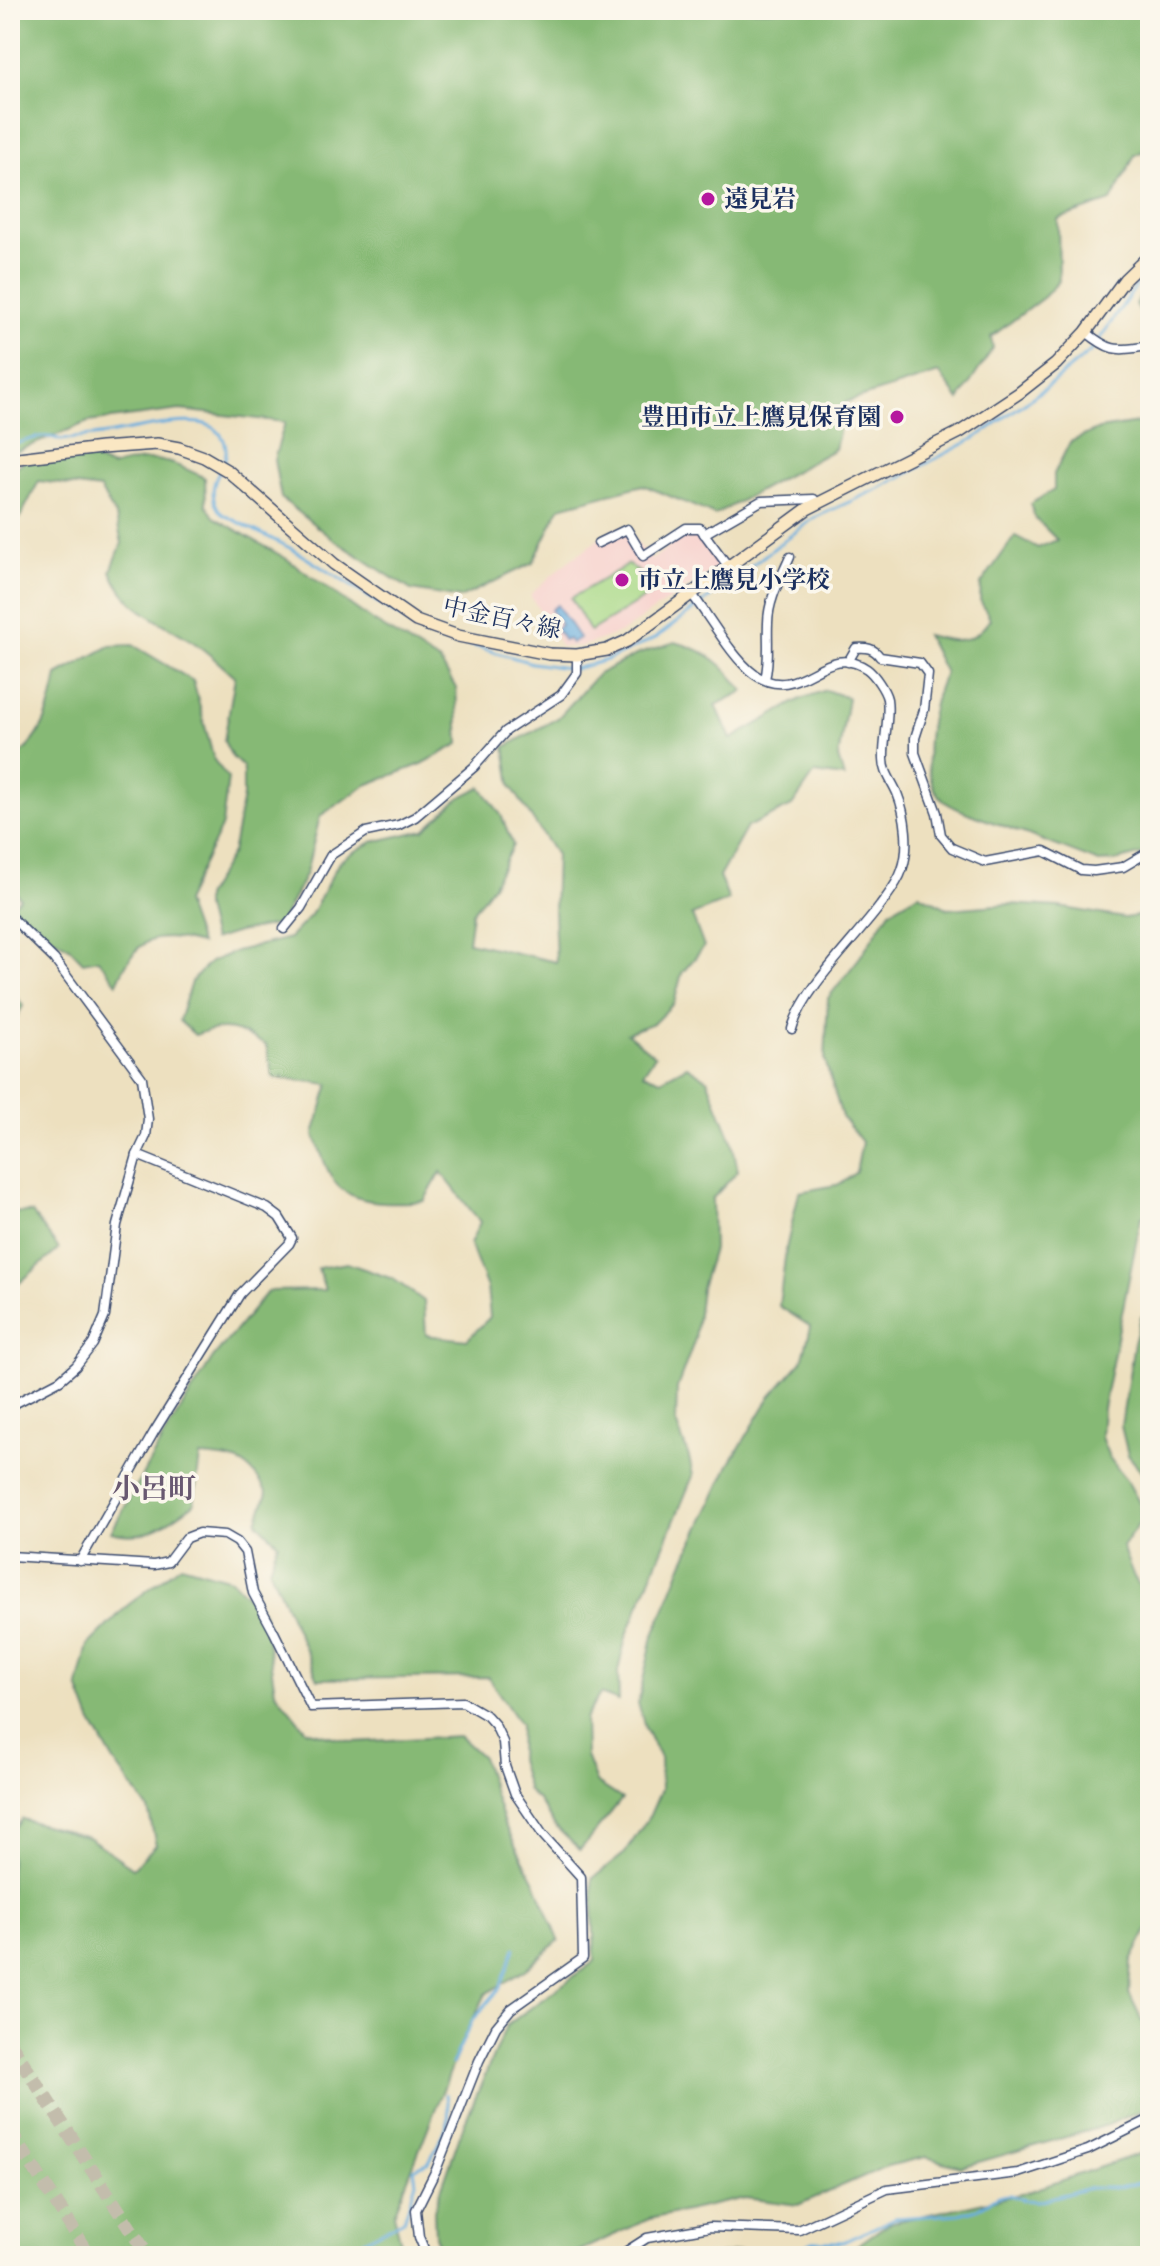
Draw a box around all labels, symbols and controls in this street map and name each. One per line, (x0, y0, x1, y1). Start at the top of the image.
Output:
place label: 遠見岩 (724, 184, 796, 214)
marker: 遠見岩 (699, 190, 717, 208)
place label: 豊田市立上鷹見保育園 (641, 402, 881, 432)
marker: 豊田市立上鷹見保育園 (888, 408, 906, 426)
place label: 市立上鷹見小学校 (638, 565, 830, 595)
marker: 市立上鷹見小学校 (613, 571, 631, 589)
street label: 中金百々線 (440, 591, 564, 645)
district label: 小呂町 (112, 1471, 196, 1506)

